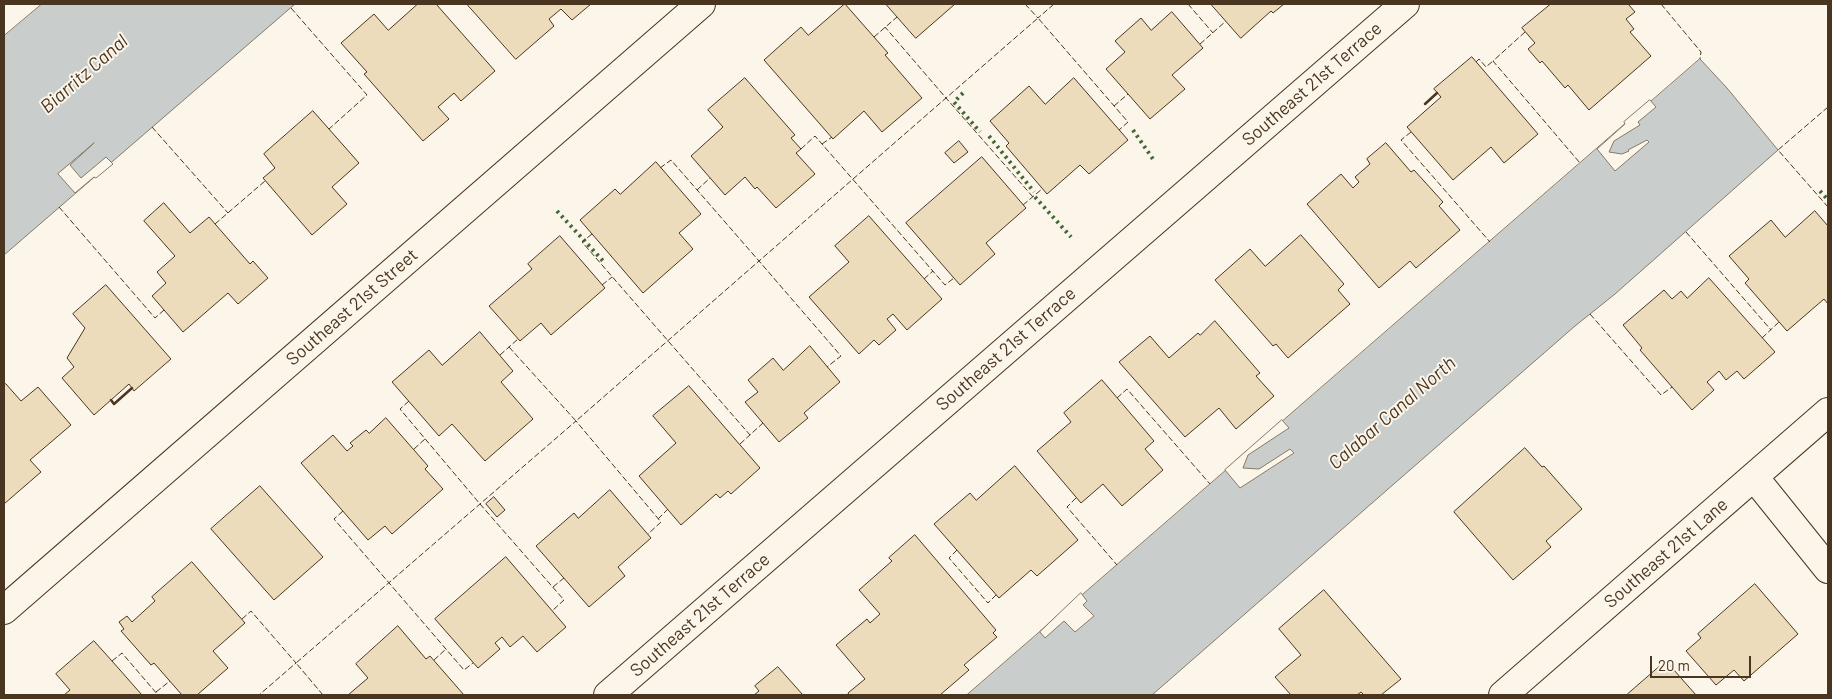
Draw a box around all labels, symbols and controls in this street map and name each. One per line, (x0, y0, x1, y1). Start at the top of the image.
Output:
street label: Southeast 21st Terrace (1238, 18, 1386, 150)
water label: Biarritz Canal (36, 30, 132, 118)
street label: Southeast 21st Street (282, 244, 422, 370)
street label: Southeast 21st Terrace (932, 283, 1080, 415)
water label: Calabar Canal North (1324, 352, 1460, 474)
street label: Southeast 21st Lane (1600, 493, 1732, 613)
street label: Southeast 21st Terrace (626, 549, 774, 681)
scale bar (1652, 646, 1753, 678)
text: 20 m (1658, 656, 1690, 674)

